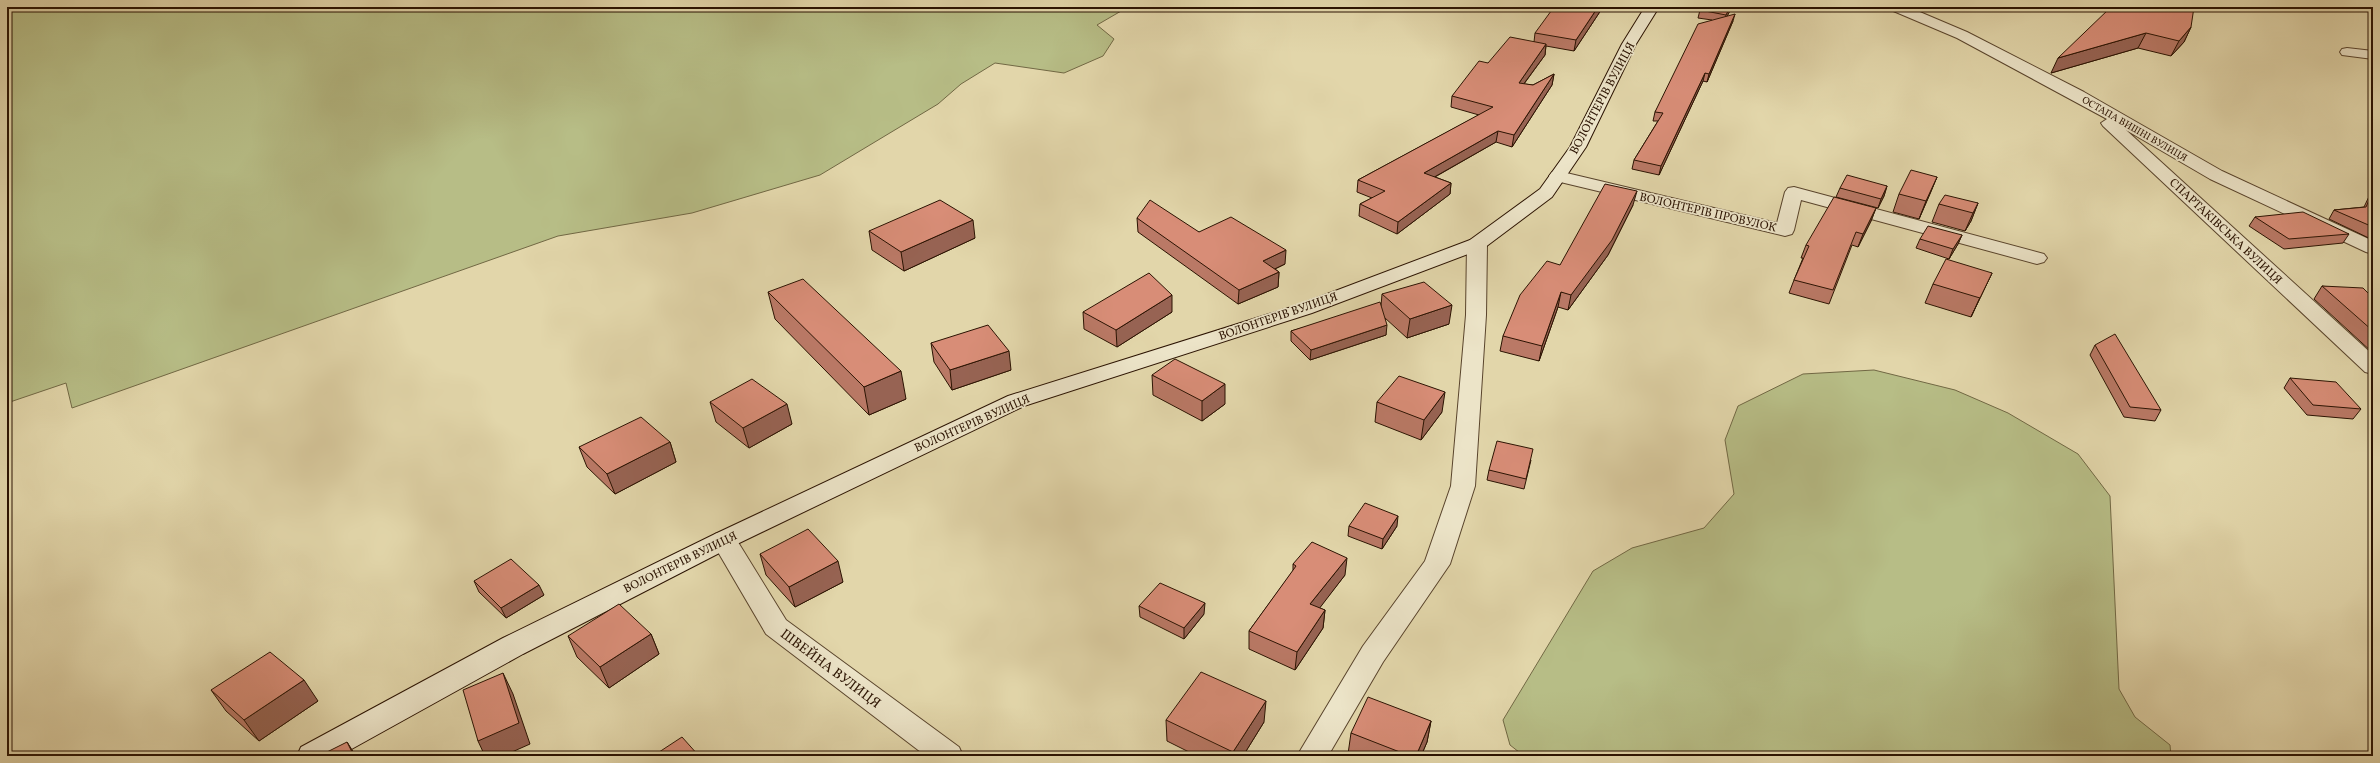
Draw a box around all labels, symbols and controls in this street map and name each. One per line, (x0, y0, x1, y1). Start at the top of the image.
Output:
street label: ВОЛОНТЕРІВ ВУЛИЦЯ (1567, 39, 1639, 157)
street label: ОСТАПА ВИШНІ ВУЛИЦЯ (2079, 93, 2190, 165)
street label: СПАРТАКІВСЬКА ВУЛИЦЯ (2165, 175, 2285, 289)
street label: ВОЛОНТЕРІВ ПРОВУЛОК (1638, 189, 1778, 237)
street label: ВОЛОНТЕРІВ ВУЛИЦЯ (1217, 289, 1340, 345)
street label: ВОЛОНТЕРІВ ВУЛИЦЯ (912, 391, 1033, 457)
street label: ВОЛОНТЕРІВ ВУЛИЦЯ (621, 528, 740, 597)
street label: ШВЕЙНА ВУЛИЦЯ (776, 624, 885, 713)

